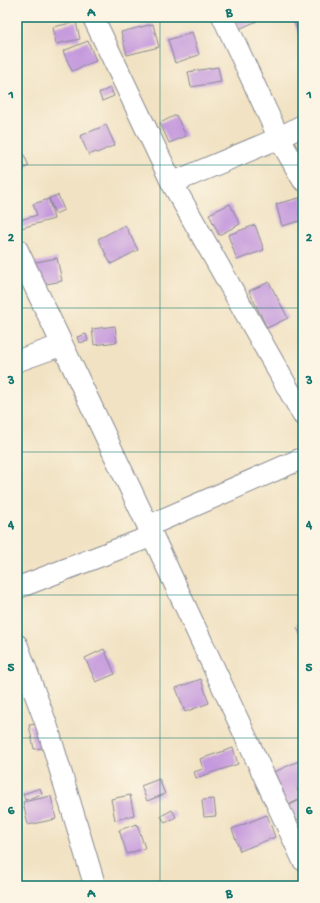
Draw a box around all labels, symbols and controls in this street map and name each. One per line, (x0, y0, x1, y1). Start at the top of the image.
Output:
text: A (86, 6, 96, 21)
text: B (225, 6, 234, 21)
text: 1 (7, 88, 14, 103)
text: 1 (305, 88, 312, 103)
text: 2 (8, 231, 15, 246)
text: 2 (306, 231, 313, 246)
text: 3 (7, 374, 15, 389)
text: 3 (305, 374, 313, 389)
text: 4 (7, 518, 15, 533)
text: 4 (305, 518, 313, 533)
text: 5 (8, 661, 15, 676)
text: 5 (306, 661, 313, 676)
text: 6 (8, 804, 15, 819)
text: 6 (306, 804, 313, 819)
text: A (86, 887, 96, 902)
text: B (225, 887, 234, 902)

